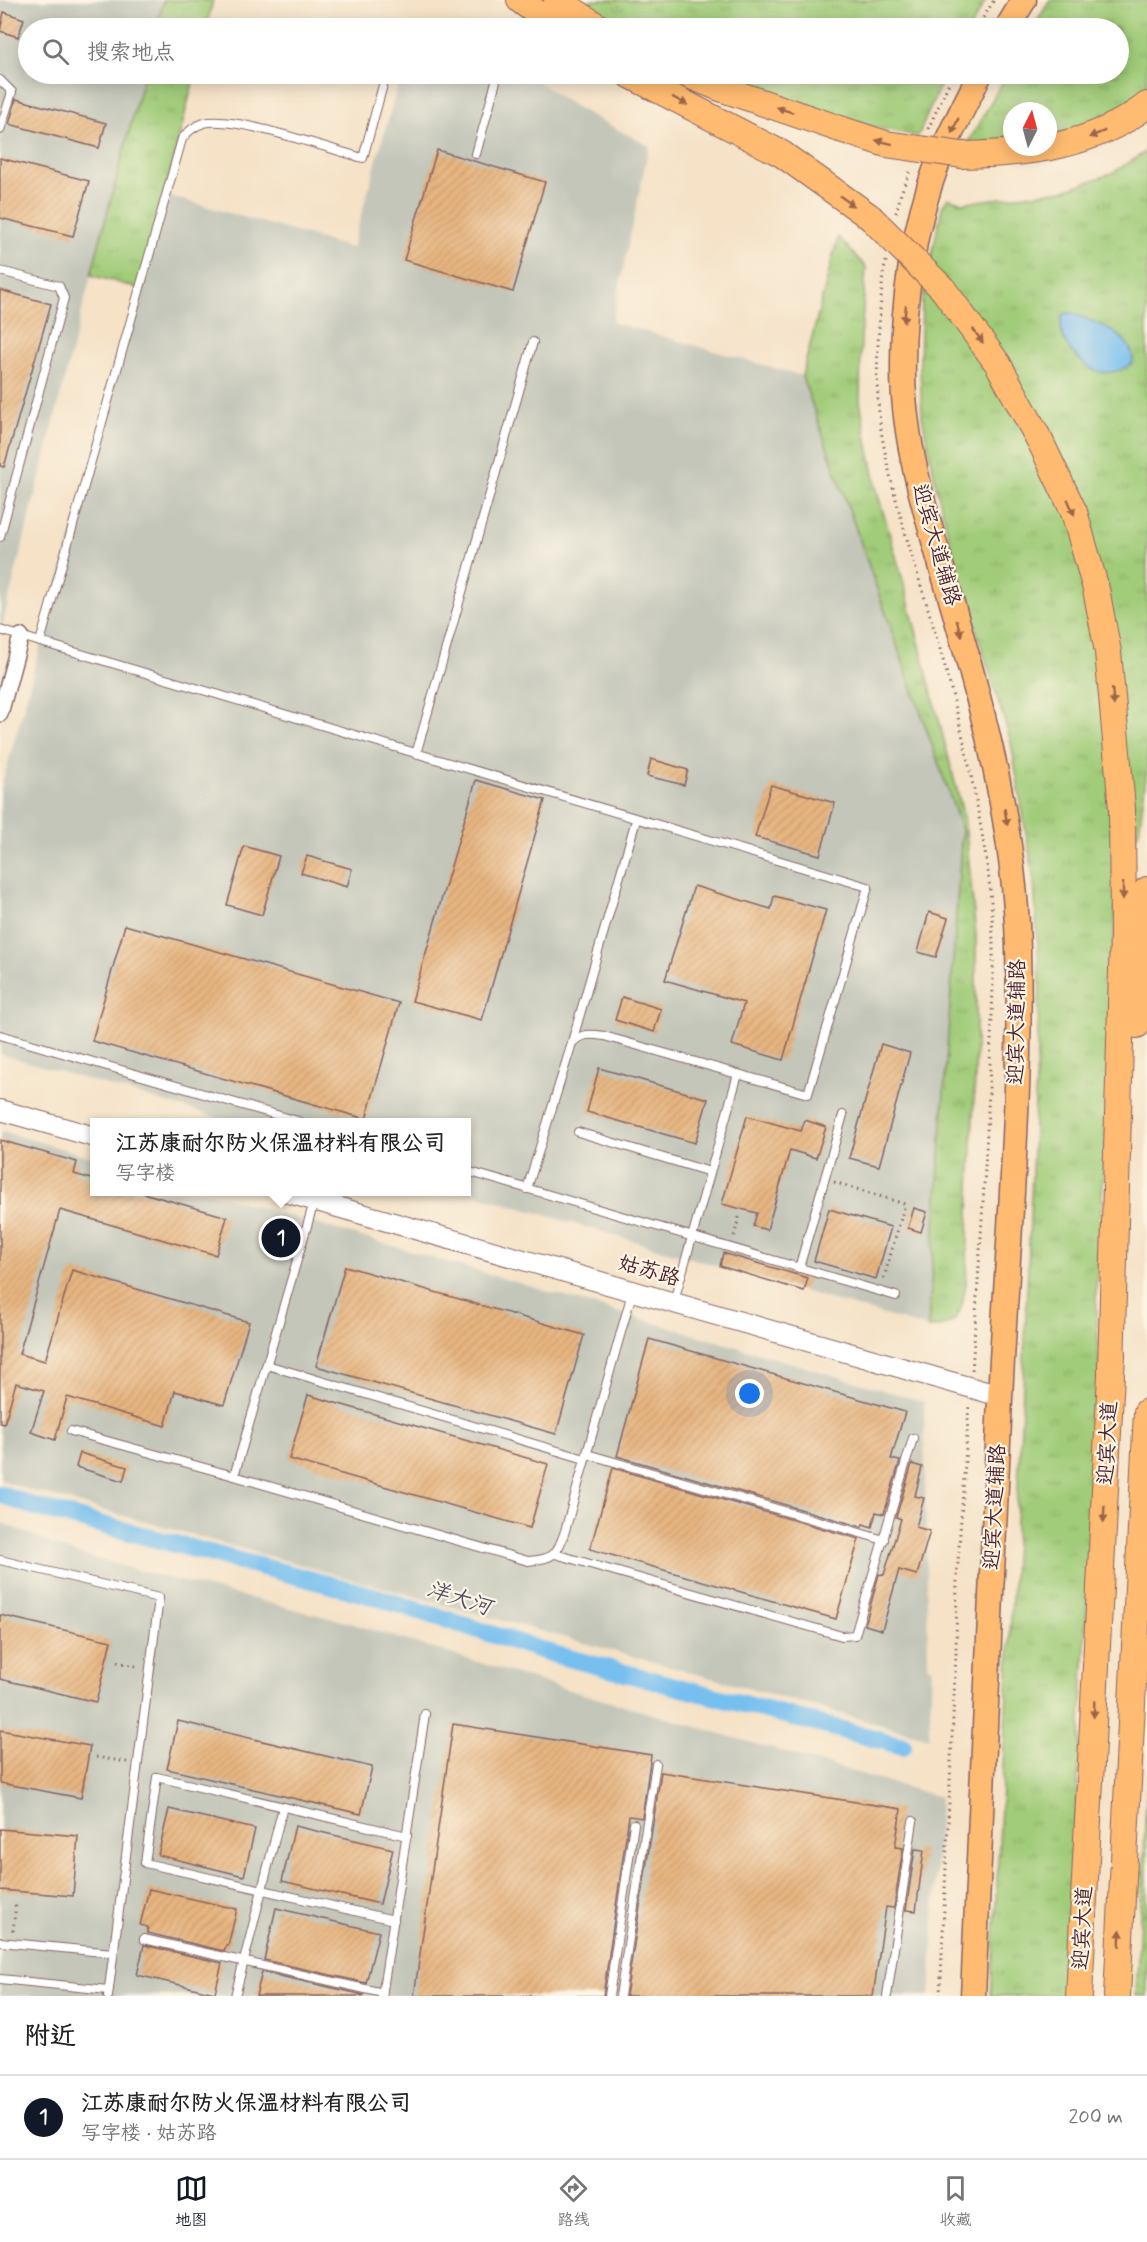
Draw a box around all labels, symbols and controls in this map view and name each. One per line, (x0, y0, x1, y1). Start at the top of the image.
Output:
search box (18, 18, 1129, 84)
icon: search (39, 35, 72, 68)
text: 搜索地点 (87, 39, 175, 67)
one-way arrow (671, 95, 689, 105)
north arrow (1003, 102, 1057, 156)
one-way arrow (776, 105, 794, 115)
one-way arrow (950, 118, 959, 135)
one-way arrow (1087, 129, 1105, 139)
one-way arrow (875, 137, 893, 147)
one-way arrow (839, 194, 854, 206)
one-way arrow (900, 304, 910, 323)
one-way arrow (971, 329, 983, 344)
street label: 迎宾大道辅路 (905, 481, 967, 609)
one-way arrow (1066, 498, 1076, 516)
one-way arrow (955, 618, 965, 637)
one-way arrow (1108, 687, 1118, 706)
one-way arrow (1001, 807, 1010, 826)
one-way arrow (1118, 882, 1128, 901)
street label: 迎宾大道辅路 (1002, 959, 1032, 1085)
popup (90, 1118, 471, 1196)
text: 江苏康耐尔防火保温材料有限公司 (115, 1130, 446, 1158)
text: 写字楼 (115, 1160, 175, 1187)
pin: 1 (262, 1216, 300, 1260)
street label: 姑苏路 (615, 1249, 683, 1293)
your location (735, 1379, 764, 1408)
street label: 迎宾大道 (1092, 1400, 1124, 1486)
street label: 迎宾大道辅路 (978, 1443, 1012, 1571)
one-way arrow (1099, 1505, 1109, 1524)
water label: 洋大河 (423, 1575, 498, 1623)
one-way arrow (1090, 1700, 1099, 1719)
street label: 迎宾大道 (1067, 1885, 1099, 1971)
one-way arrow (1115, 1928, 1124, 1947)
text: 附近 (24, 2020, 76, 2054)
text: 江苏康耐尔防火保温材料有限公司 (81, 2090, 411, 2118)
text: 1 (39, 2104, 48, 2131)
text: 200 m (1068, 2104, 1123, 2131)
text: 写字楼 · 姑苏路 (81, 2120, 216, 2147)
tab: 地图 (175, 2172, 208, 2231)
tab: 路线 (557, 2172, 590, 2231)
tab: 收藏 (939, 2172, 972, 2231)

